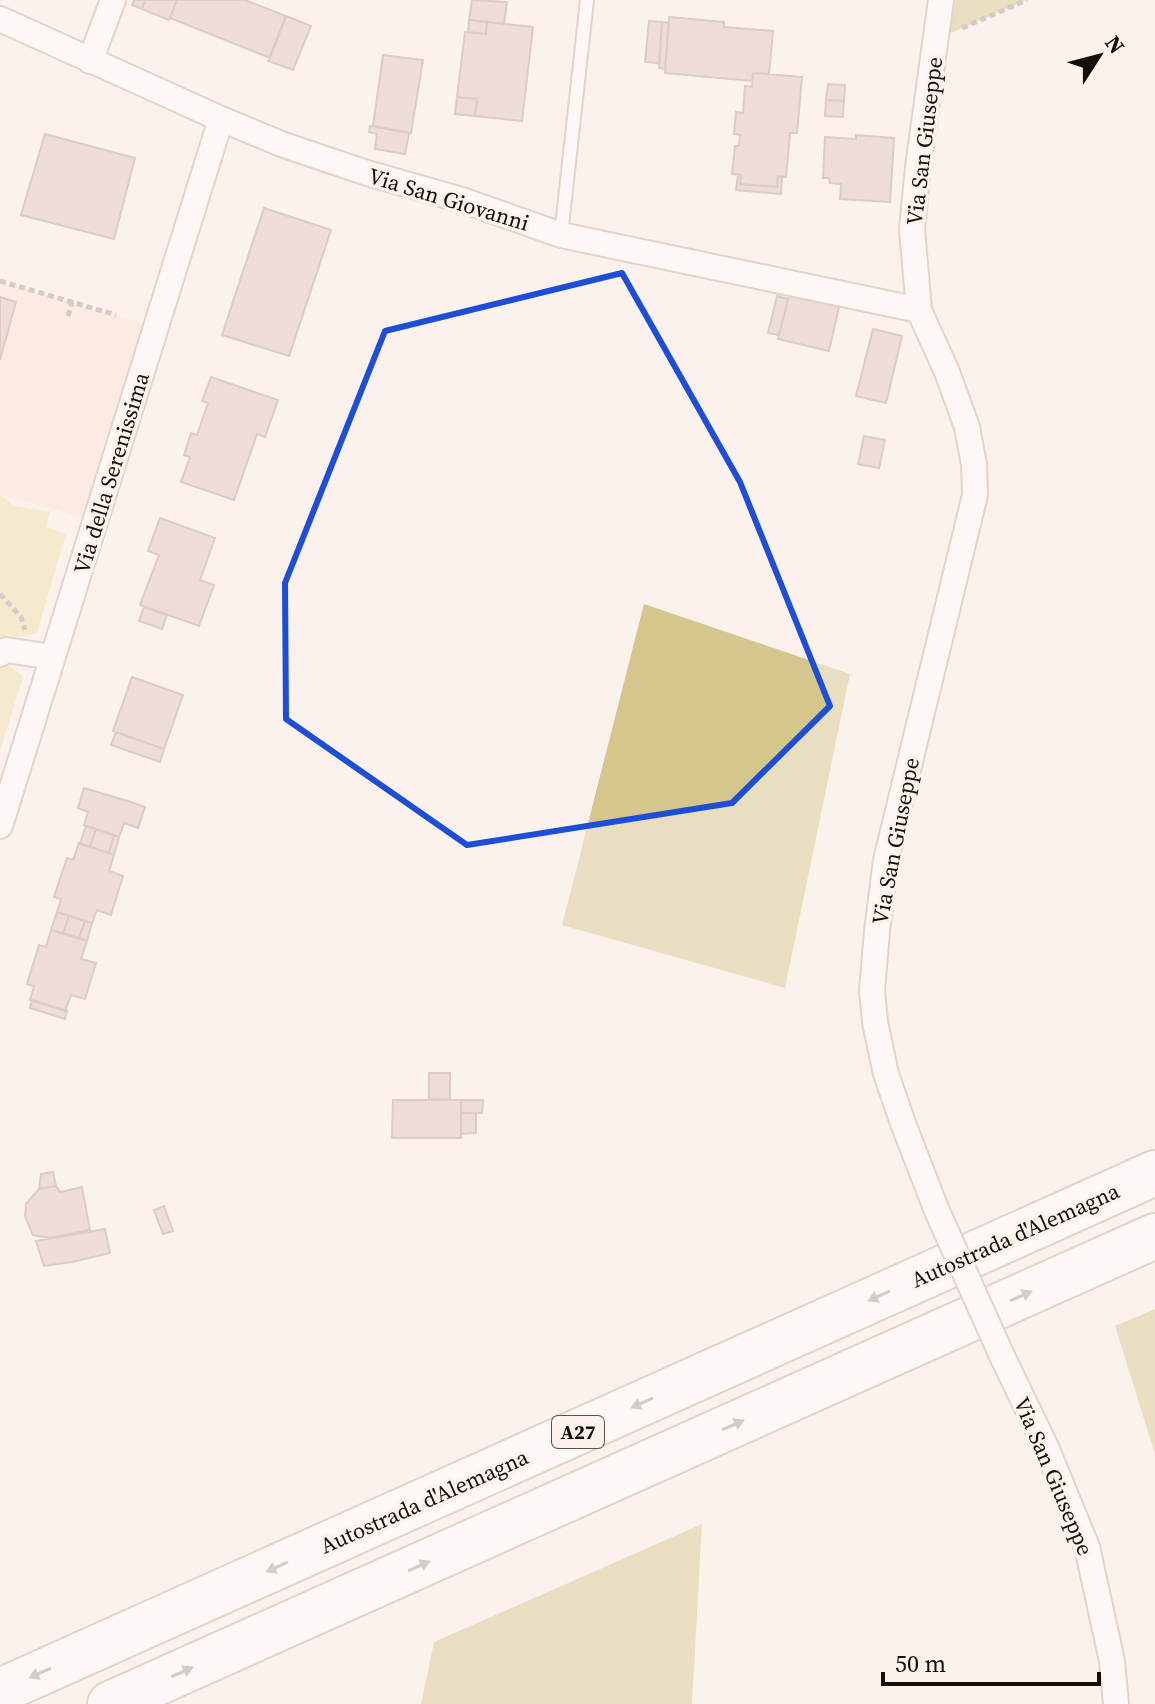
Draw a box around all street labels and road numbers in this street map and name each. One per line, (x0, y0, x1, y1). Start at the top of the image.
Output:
street label: Via San Giuseppe (899, 55, 949, 227)
street label: Via San Giovanni (365, 160, 533, 238)
street label: Via della Serenissima (66, 368, 156, 577)
street label: Via San Giuseppe (864, 755, 926, 927)
street label: Autostrada d'Alemagna (906, 1175, 1125, 1294)
street label: Via San Giuseppe (1007, 1392, 1101, 1560)
road number: A27 (552, 1416, 604, 1448)
street label: Autostrada d'Alemagna (315, 1441, 534, 1560)

